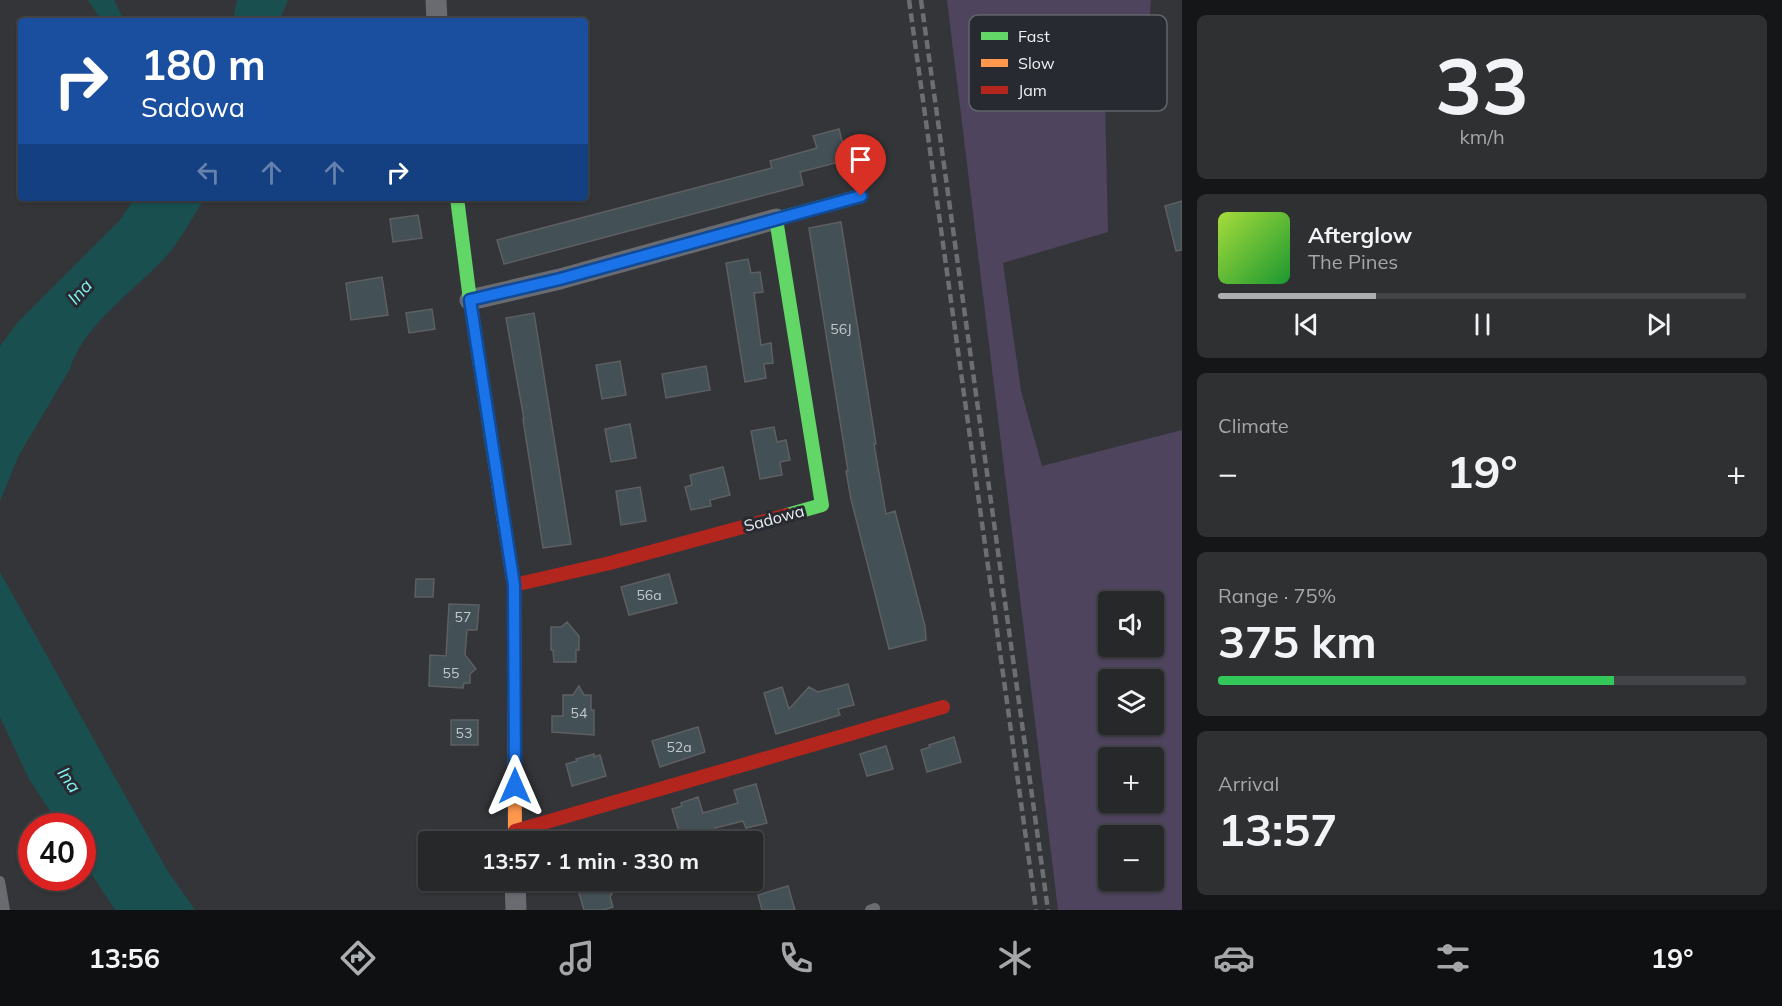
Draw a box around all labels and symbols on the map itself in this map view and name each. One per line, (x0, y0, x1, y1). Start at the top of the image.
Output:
legend (969, 15, 1167, 111)
text: Fast (1018, 26, 1050, 46)
text: Slow (1018, 53, 1055, 73)
text: Jam (1018, 80, 1047, 100)
pin (835, 134, 886, 196)
water label: Ina (62, 274, 97, 309)
house number: 56J (830, 320, 852, 338)
street label: Sadowa (742, 500, 806, 536)
house number: 56a (636, 586, 662, 604)
house number: 57 (455, 608, 471, 626)
house number: 55 (443, 664, 459, 682)
house number: 54 (571, 704, 588, 722)
house number: 53 (456, 724, 472, 742)
house number: 52a (666, 738, 692, 756)
position arrow (483, 754, 547, 818)
water label: Ina (53, 763, 86, 797)
speed limit sign: 40 (18, 813, 96, 891)

